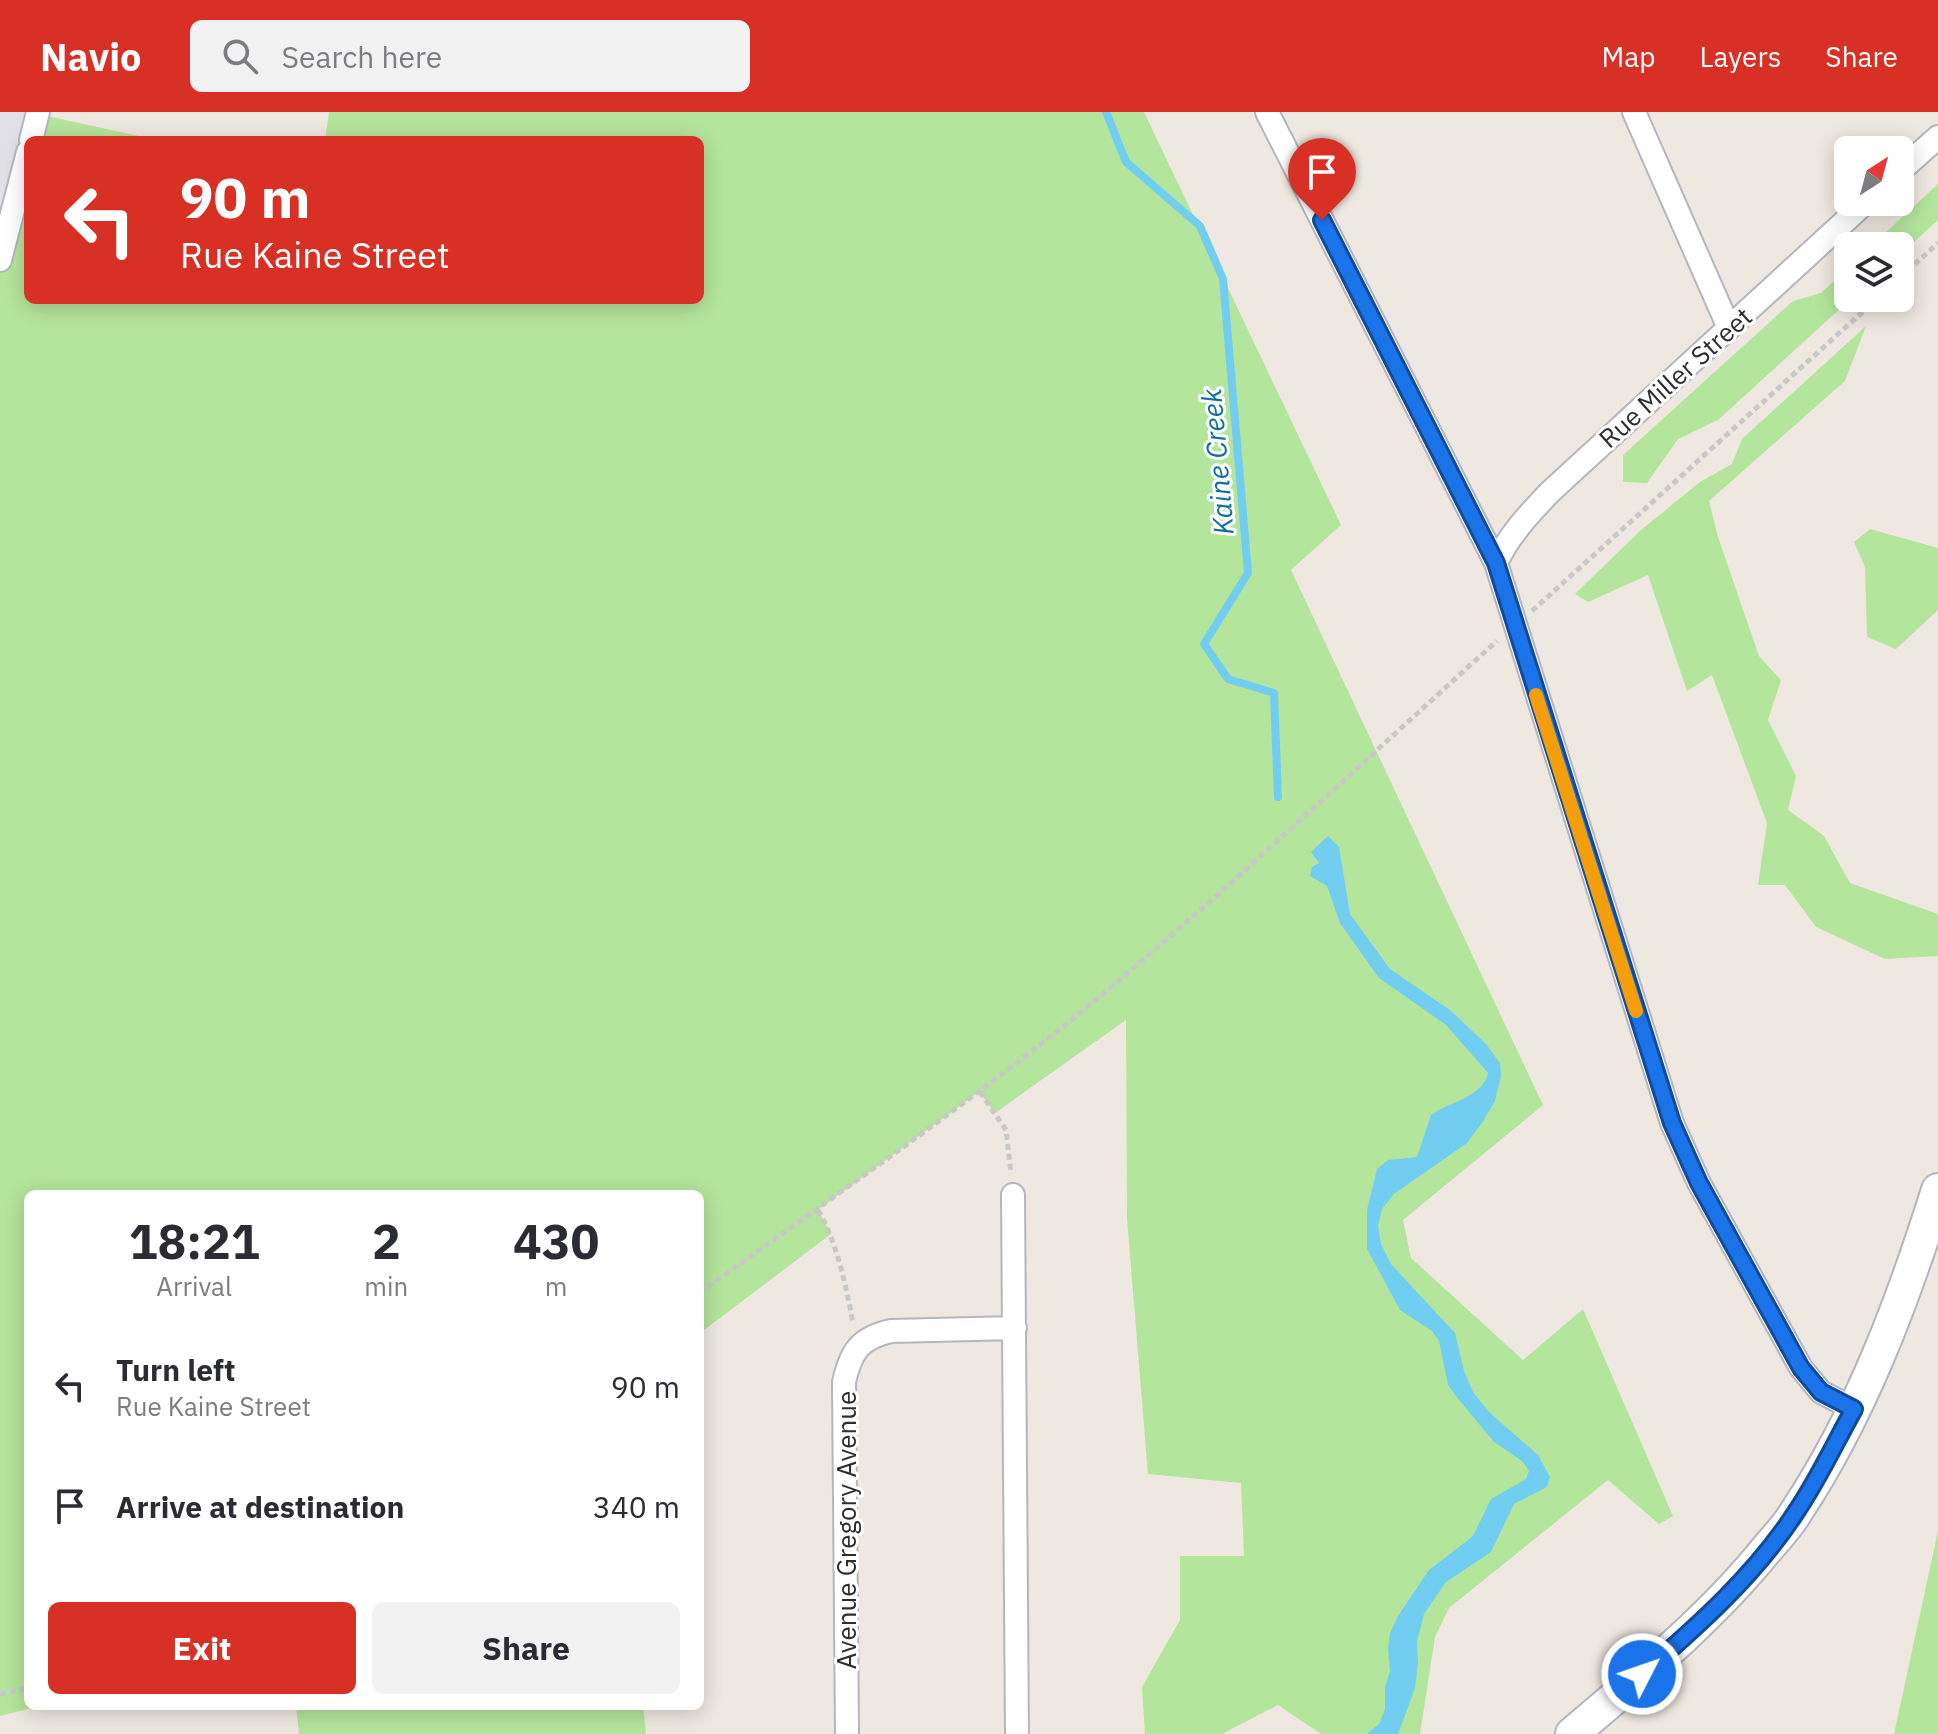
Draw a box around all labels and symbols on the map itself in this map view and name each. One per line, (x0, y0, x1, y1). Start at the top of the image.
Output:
north arrow (1834, 136, 1914, 216)
pin (1288, 138, 1356, 220)
street label: Rue Miller Street (1591, 299, 1759, 455)
water label: Kaine Creek (1192, 387, 1242, 537)
street label: Avenue Gregory Avenue (829, 1391, 863, 1669)
position arrow (1600, 1632, 1684, 1716)

